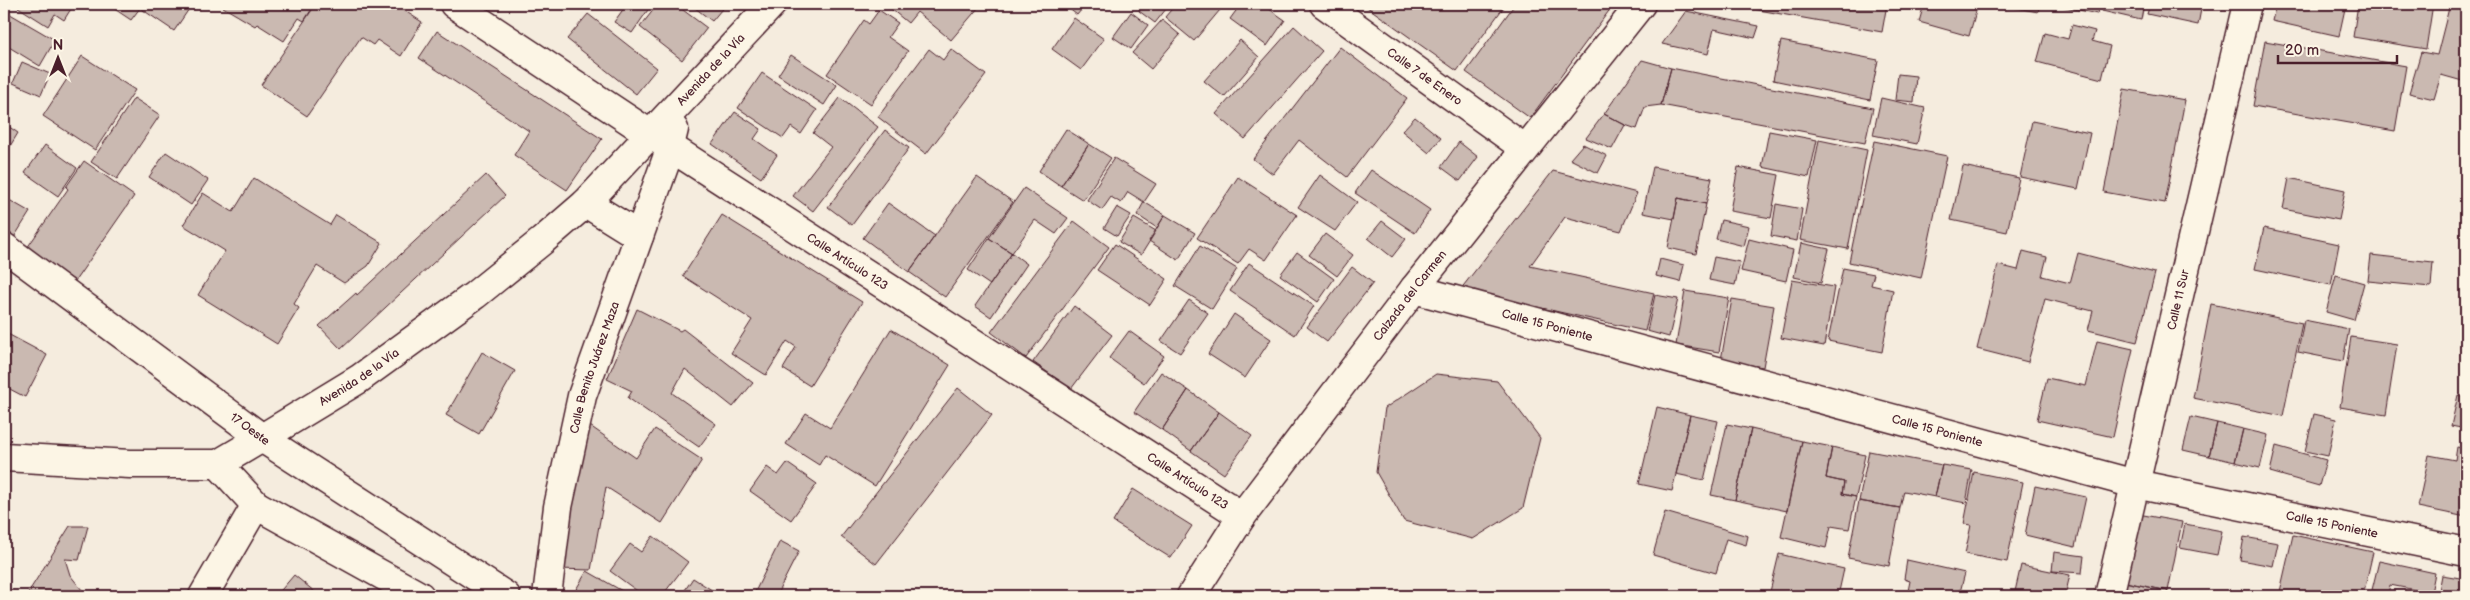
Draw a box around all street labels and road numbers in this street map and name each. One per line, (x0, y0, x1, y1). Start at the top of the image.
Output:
street label: Avenida de la Vía (674, 31, 749, 109)
street label: Calle 7 de Enero (1384, 45, 1465, 109)
street label: Calle Artículo 123 (803, 230, 891, 294)
street label: Calzada del Carmen (1370, 247, 1450, 344)
street label: Calle 11 Sur (2164, 268, 2193, 332)
street label: Calle Benito Juárez Maza (567, 299, 623, 435)
street label: Calle 15 Poniente (1500, 306, 1594, 345)
street label: Avenida de la Vía (317, 345, 402, 409)
street label: 17 Oeste (227, 410, 273, 449)
street label: Calle 15 Poniente (1890, 412, 1984, 450)
street label: Calle Artículo 123 (1144, 450, 1231, 513)
street label: Calle 15 Poniente (2285, 508, 2379, 542)

